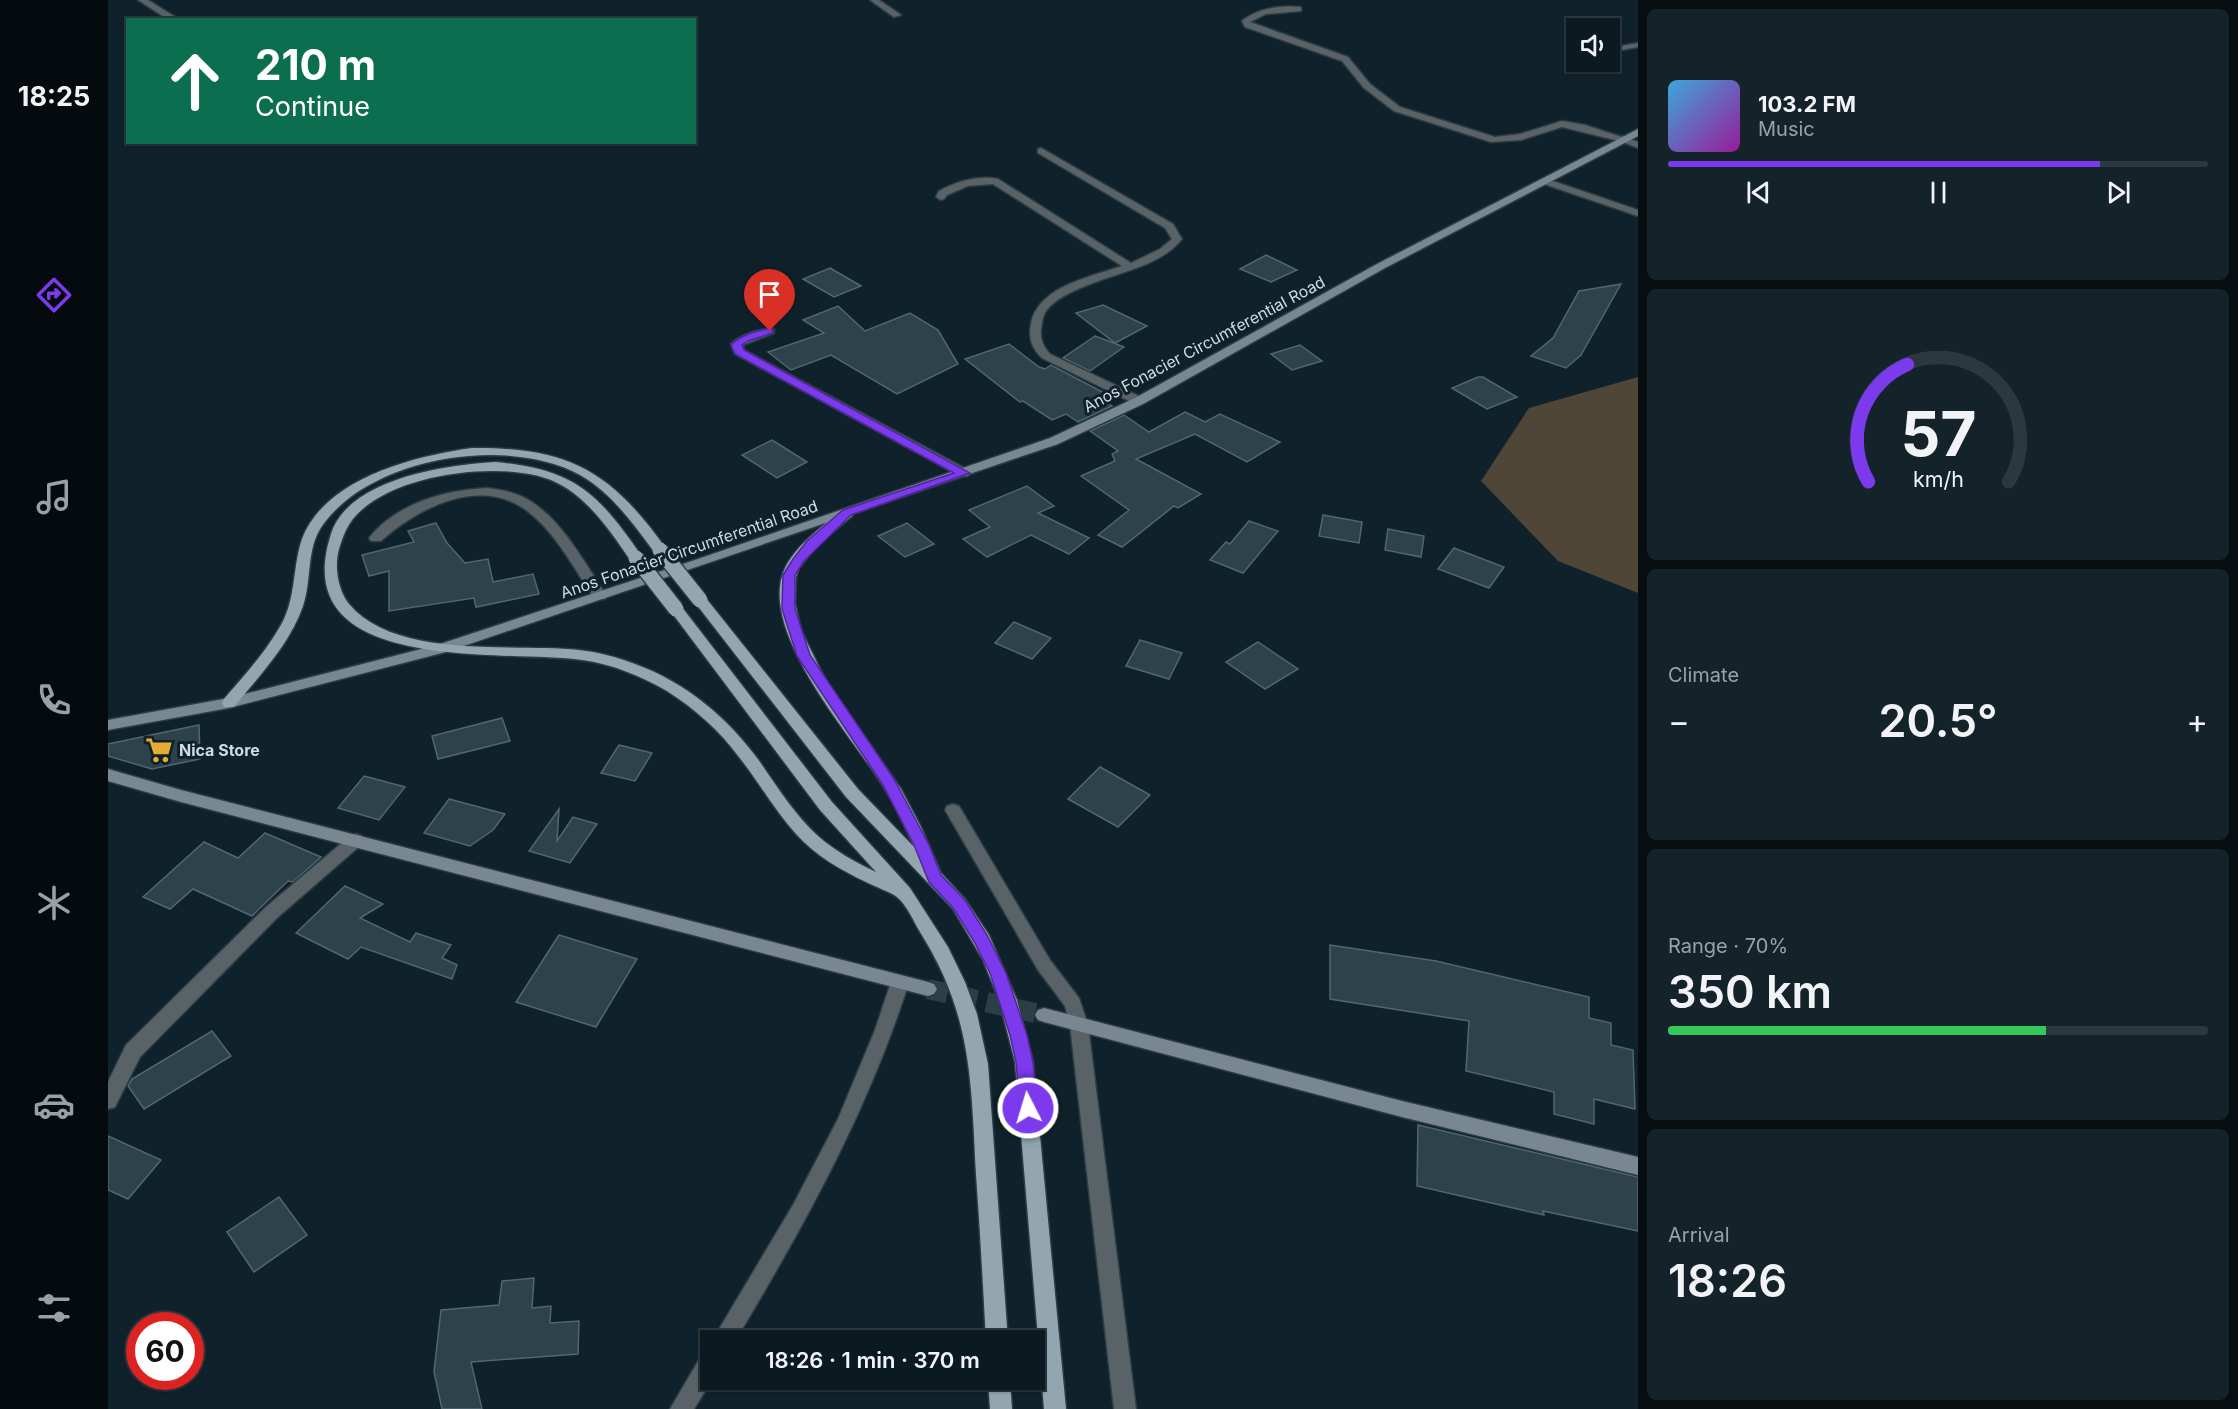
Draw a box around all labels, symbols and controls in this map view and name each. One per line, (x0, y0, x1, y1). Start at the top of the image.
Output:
map controls (1566, 18, 1620, 72)
button: sound (1566, 18, 1620, 72)
text: 210 m (255, 39, 376, 90)
icon: ahead (156, 42, 234, 120)
text: 18:25 (18, 80, 90, 113)
text: Continue (255, 90, 370, 123)
text: 103.2 FM (1758, 91, 1856, 117)
text: Music (1758, 117, 1815, 141)
icon: previous (1742, 176, 1775, 209)
icon: pause (1922, 176, 1955, 209)
icon: next (2102, 176, 2135, 209)
pin (744, 269, 795, 331)
street label: Anos Fonacier Circumferential Road (1080, 272, 1328, 416)
icon: directions (33, 274, 75, 316)
icon: arrive (753, 278, 786, 311)
text: 57 (1900, 396, 1976, 471)
text: km/h (1913, 466, 1963, 492)
icon: music (33, 476, 75, 518)
street label: Anos Fonacier Circumferential Road (558, 495, 820, 603)
text: Climate (1668, 663, 1739, 687)
icon: phone (33, 679, 75, 721)
text: 20.5° (1878, 693, 1998, 748)
text: − (1668, 701, 1690, 741)
text: + (2186, 701, 2208, 741)
supermarket icon: Nica Store (144, 735, 174, 765)
place label: Nica Store (179, 740, 260, 760)
icon: climate (33, 882, 75, 924)
text: Range · 70% (1668, 934, 1788, 958)
text: 350 km (1668, 964, 1832, 1019)
position arrow (996, 1076, 1060, 1140)
icon: car (33, 1084, 75, 1126)
text: Arrival (1668, 1223, 1730, 1247)
text: 18:26 (1668, 1253, 1787, 1308)
icon: filters (33, 1287, 75, 1329)
speed limit sign: 60 (126, 1312, 204, 1390)
text: 18:26 · 1 min · 370 m (765, 1347, 980, 1373)

